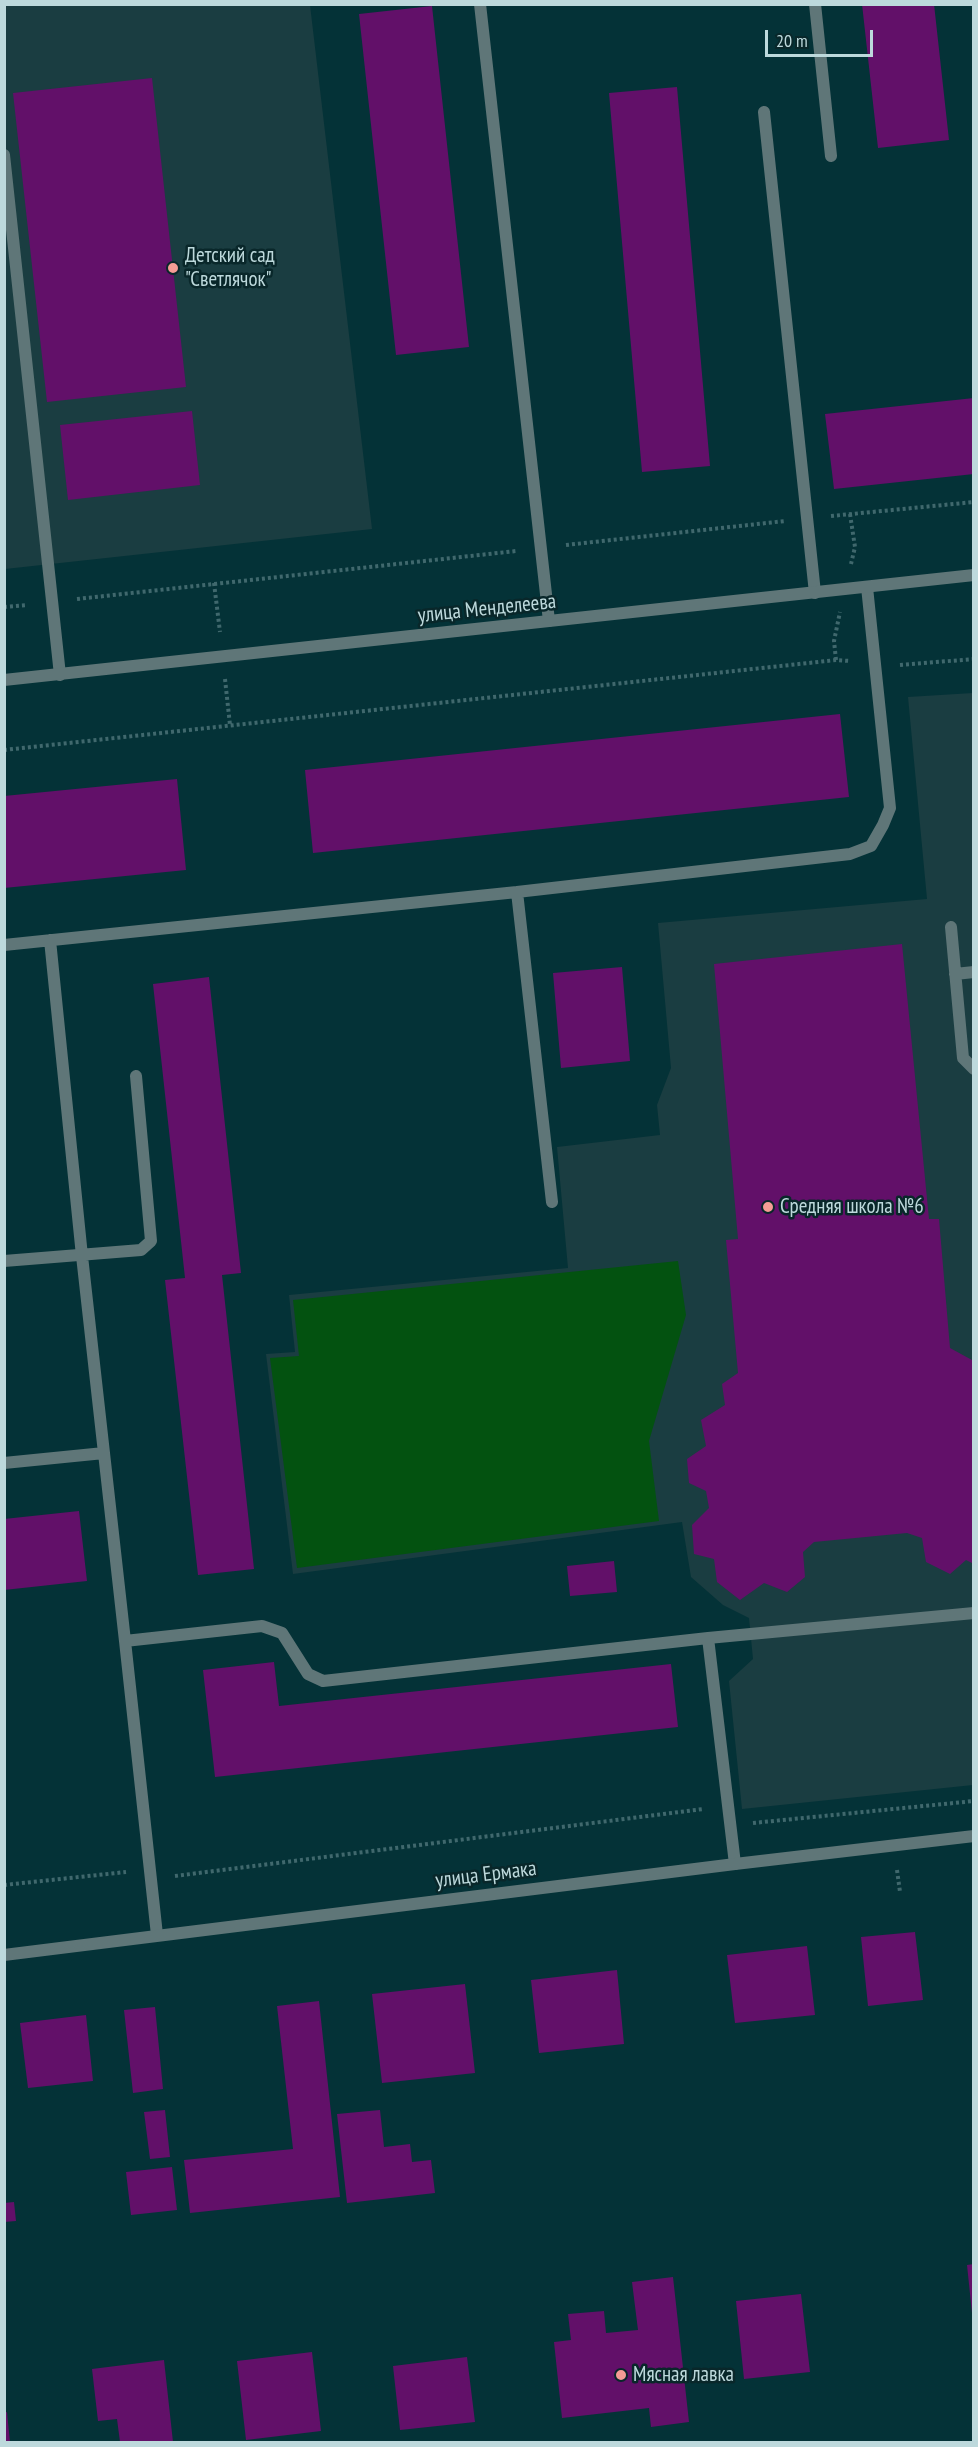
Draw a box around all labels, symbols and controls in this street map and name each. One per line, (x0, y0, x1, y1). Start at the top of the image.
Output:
scale bar (768, 18, 876, 56)
text: 20 m (776, 29, 808, 52)
place label: Детский сад "Светлячок" (185, 243, 275, 293)
marker: Детский сад "Светлячок" (166, 261, 180, 275)
street label: улица Менделеева (417, 589, 557, 629)
place label: Средняя школа №6 (780, 1194, 924, 1220)
marker: Средняя школа №6 (761, 1200, 775, 1214)
street label: улица Ермака (434, 1856, 538, 1894)
place label: Мясная лавка (633, 2362, 734, 2388)
marker: Мясная лавка (614, 2368, 628, 2382)

